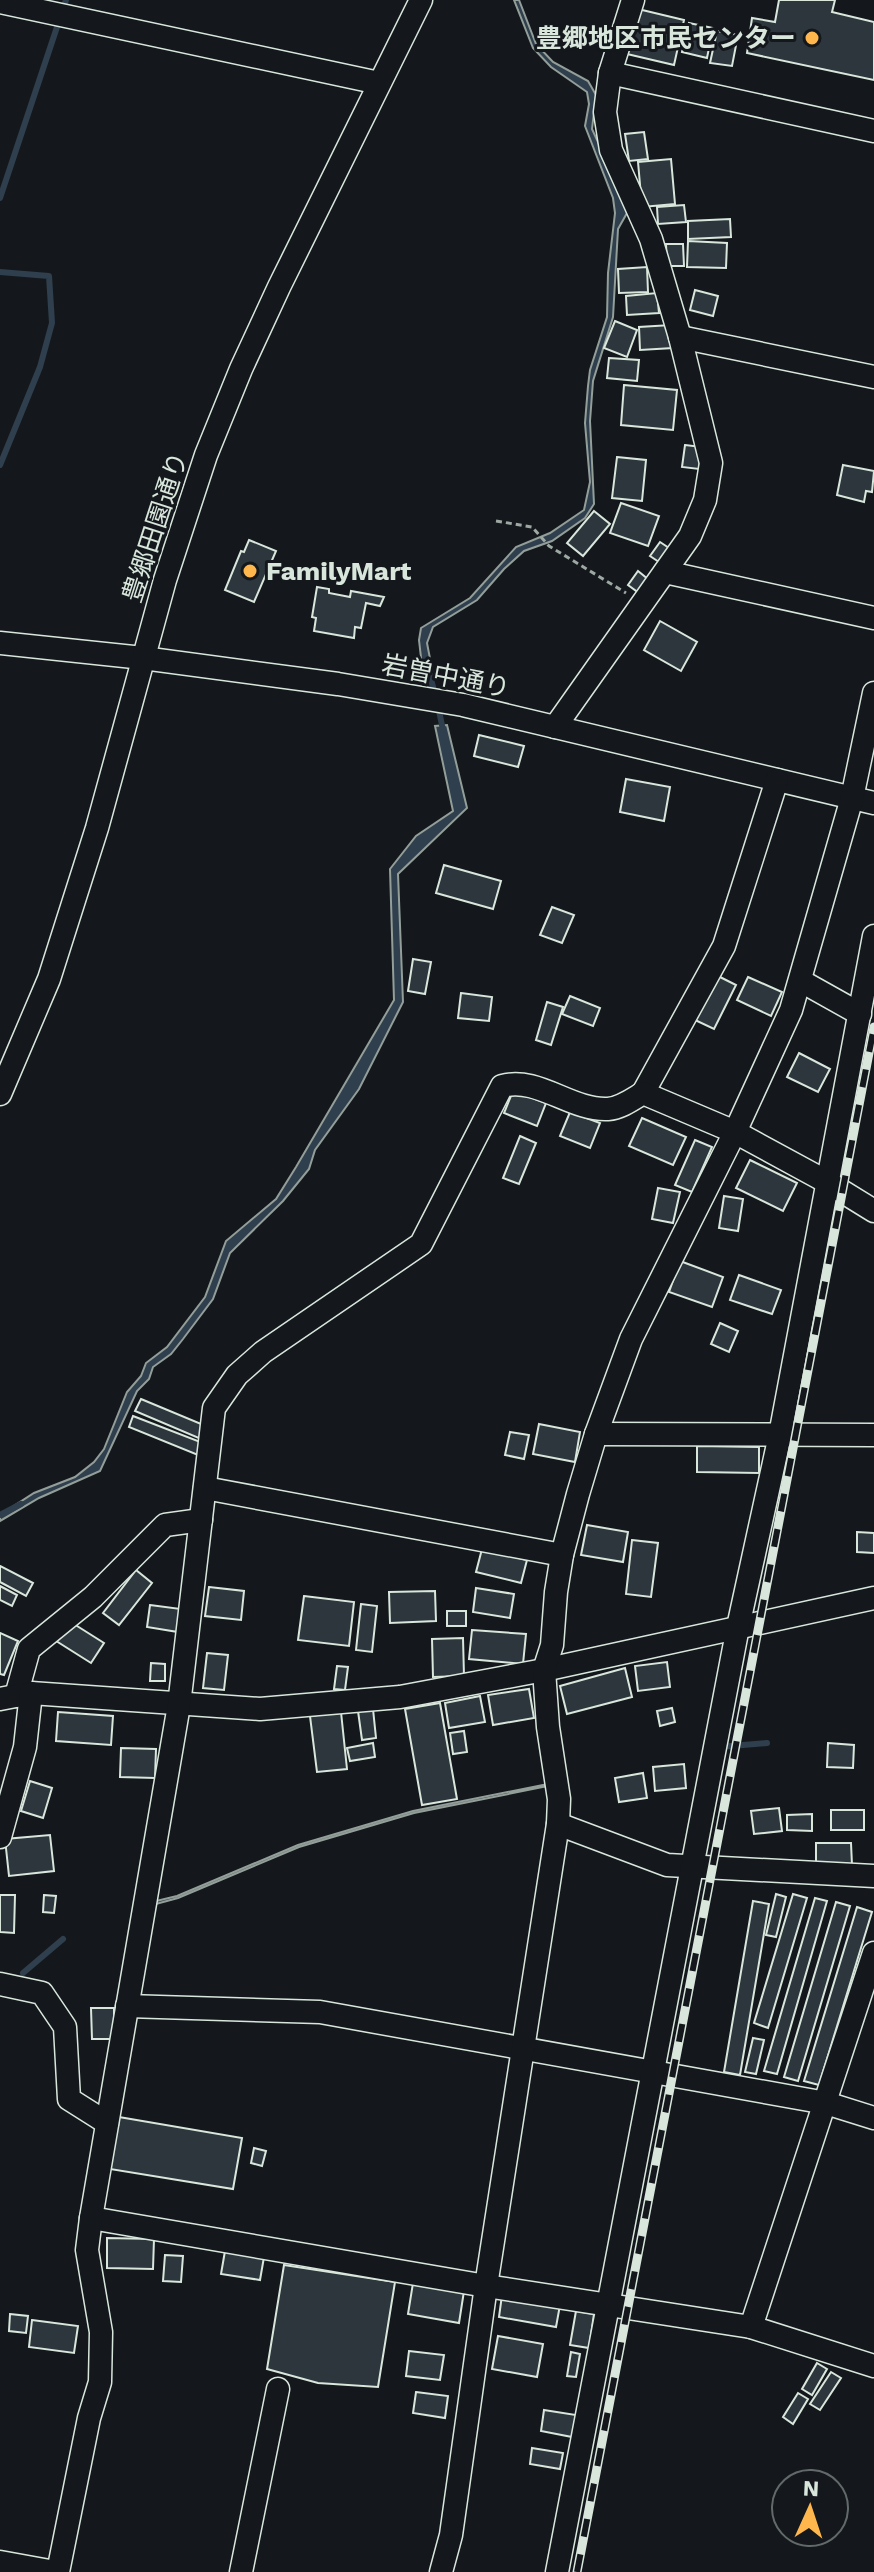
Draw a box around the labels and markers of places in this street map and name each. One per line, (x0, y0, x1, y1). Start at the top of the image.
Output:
place label: 豊郷地区市民センター (536, 23, 796, 53)
marker: 豊郷地区市民センター (803, 29, 821, 47)
place label: FamilyMart (266, 556, 412, 586)
marker: FamilyMart (241, 562, 259, 580)

